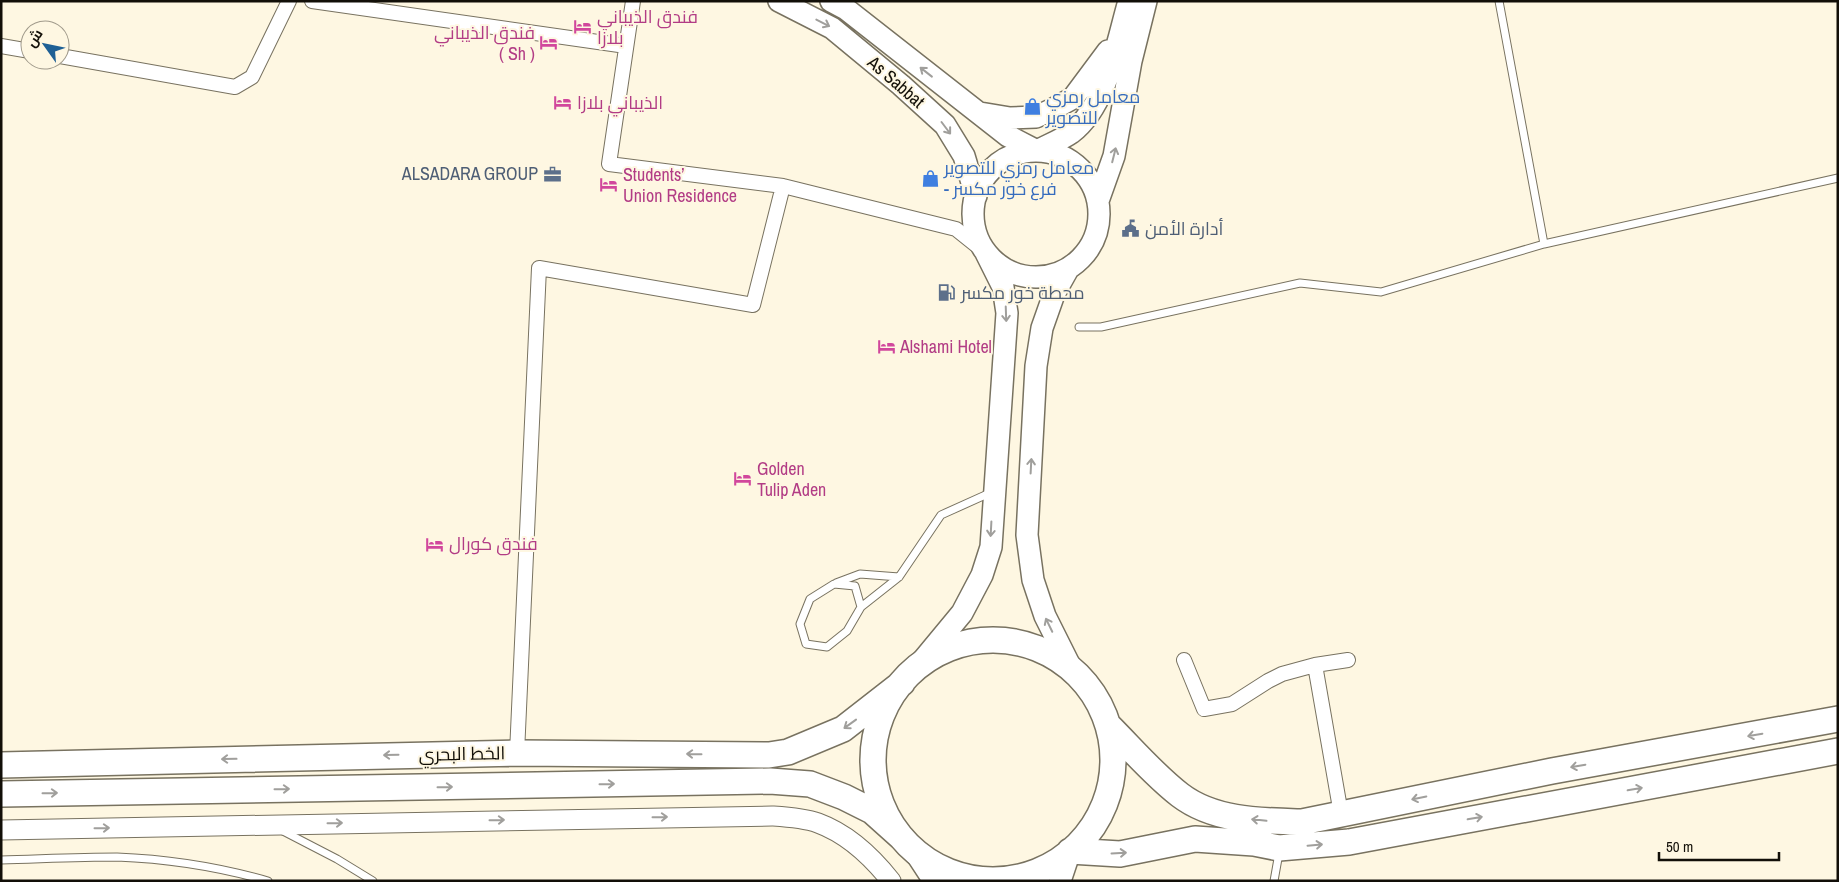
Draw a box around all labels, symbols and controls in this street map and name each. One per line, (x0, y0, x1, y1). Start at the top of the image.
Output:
place label: فندق الذيباني بلازا (597, 4, 698, 50)
hotel icon: فندق الذيباني بلازا (573, 17, 593, 37)
one-way arrow (815, 18, 830, 28)
north arrow (20, 20, 70, 70)
place label: فندق الذيباني ( Sh ) (434, 20, 535, 66)
text: ش (22, 25, 47, 50)
hotel icon: فندق الذيباني ( Sh ) (539, 33, 559, 53)
street label: As Sabbat (862, 49, 930, 113)
one-way arrow (920, 67, 933, 78)
place label: معامل رمزي للتصوير (1045, 84, 1140, 130)
place label: الذيباني بلازا (577, 90, 663, 117)
hotel icon: الذيباني بلازا (553, 93, 573, 113)
shop icon: معامل رمزي للتصوير (1022, 97, 1042, 117)
one-way arrow (941, 121, 951, 135)
one-way arrow (1110, 147, 1119, 163)
place label: معامل رمزي للتصوير - فرع خور مكسر (943, 155, 1094, 201)
place label: ALSADARA GROUP (401, 161, 538, 186)
place label: Students’ Union Residence (623, 162, 737, 208)
office icon: ALSADARA GROUP (542, 164, 562, 184)
shop icon: معامل رمزي للتصوير - فرع خور مكسر (920, 168, 940, 188)
hotel icon: Students’ Union Residence (599, 175, 619, 195)
place label: أدارة الأمن (1145, 216, 1223, 241)
public building icon: أدارة الأمن (1121, 219, 1141, 239)
place label: محطة خور مكسر (960, 280, 1085, 305)
fuel station icon: محطة خور مكسر (937, 283, 957, 303)
one-way arrow (1002, 306, 1011, 322)
place label: Alshami Hotel (899, 334, 992, 359)
hotel icon: Alshami Hotel (876, 337, 896, 357)
place label: Golden Tulip Aden (757, 456, 826, 502)
one-way arrow (1027, 458, 1036, 474)
hotel icon: Golden Tulip Aden (733, 469, 753, 489)
one-way arrow (987, 521, 996, 537)
place label: فندق كورال (449, 531, 538, 556)
hotel icon: فندق كورال (425, 534, 445, 554)
one-way arrow (1044, 618, 1053, 633)
one-way arrow (843, 719, 857, 729)
one-way arrow (1748, 730, 1764, 740)
street label: الخط البحري (418, 740, 506, 769)
one-way arrow (686, 749, 702, 759)
one-way arrow (384, 751, 400, 760)
one-way arrow (221, 755, 237, 764)
one-way arrow (1571, 762, 1587, 772)
one-way arrow (599, 779, 615, 789)
one-way arrow (437, 782, 453, 791)
one-way arrow (274, 784, 290, 794)
one-way arrow (1626, 784, 1642, 793)
one-way arrow (42, 788, 58, 798)
one-way arrow (1411, 794, 1427, 804)
one-way arrow (652, 812, 668, 822)
one-way arrow (1466, 813, 1482, 823)
one-way arrow (489, 815, 505, 825)
one-way arrow (1251, 815, 1267, 825)
one-way arrow (326, 818, 343, 828)
one-way arrow (94, 823, 110, 832)
scale bar (1659, 830, 1779, 862)
text: 50 m (1666, 836, 1693, 857)
one-way arrow (1306, 840, 1322, 849)
one-way arrow (1111, 848, 1127, 857)

